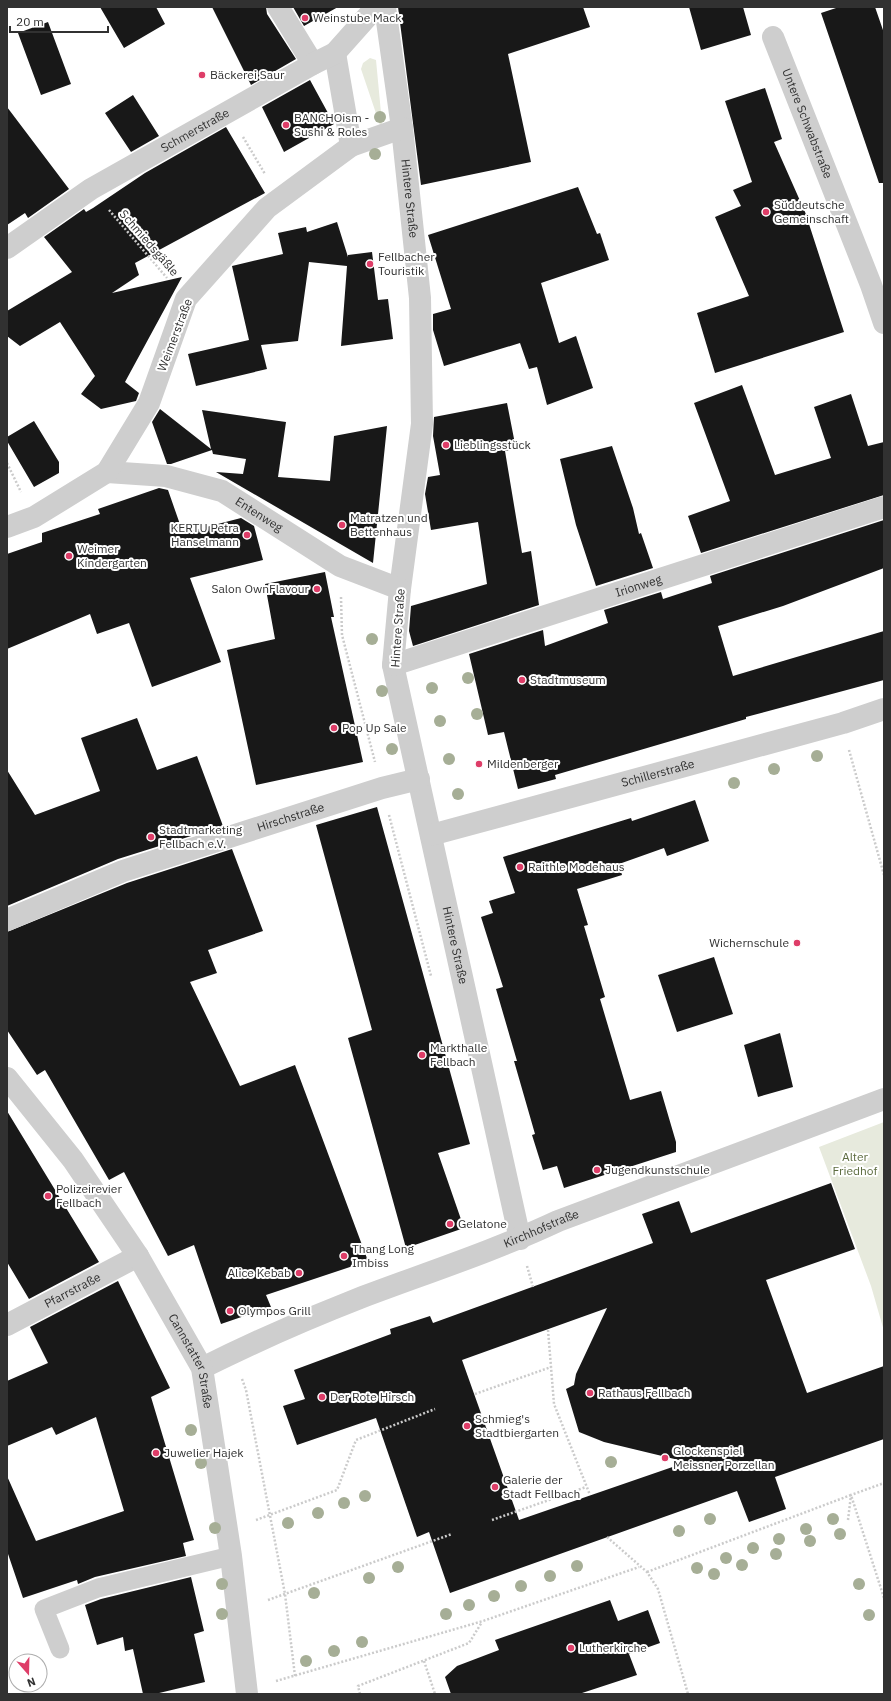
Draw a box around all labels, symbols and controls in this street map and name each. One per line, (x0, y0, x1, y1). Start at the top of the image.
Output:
scale bar (10, 8, 108, 34)
place label: Weinstube Mack (313, 10, 402, 25)
marker: Weinstube Mack (300, 13, 310, 23)
text: 20 m (16, 14, 44, 29)
street label: Untere Schwabstraße (779, 66, 836, 181)
place label: Bäckerei Saur (210, 67, 285, 82)
marker: Bäckerei Saur (197, 70, 207, 80)
street label: Schmerstraße (158, 105, 232, 155)
place label: BANCHOism - Sushi & Roles (294, 110, 369, 139)
marker: BANCHOism - Sushi & Roles (281, 120, 291, 130)
street label: Hintere Straße (398, 158, 422, 239)
place label: Süddeutsche Gemeinschaft (774, 197, 849, 226)
street label: Schmiedsgäßle (117, 206, 182, 279)
marker: Süddeutsche Gemeinschaft (761, 207, 771, 217)
place label: Fellbacher Touristik (378, 249, 435, 278)
marker: Fellbacher Touristik (365, 259, 375, 269)
street label: Weimerstraße (154, 296, 195, 373)
place label: Lieblingsstück (454, 437, 532, 452)
marker: Lieblingsstück (441, 440, 451, 450)
street label: Entenweg (233, 493, 286, 535)
place label: Matratzen und Bettenhaus (350, 510, 428, 539)
place label: KERTU Petra Hanselmann (171, 520, 240, 549)
marker: Matratzen und Bettenhaus (337, 520, 347, 530)
marker: KERTU Petra Hanselmann (242, 530, 252, 540)
place label: Weimer Kindergarten (77, 541, 147, 570)
marker: Weimer Kindergarten (64, 551, 74, 561)
street label: Irionweg (613, 571, 664, 600)
place label: Salon OwnFlavour (211, 581, 310, 596)
marker: Salon OwnFlavour (312, 584, 322, 594)
street label: Hintere Straße (387, 588, 408, 668)
place label: Stadtmuseum (530, 672, 606, 687)
marker: Stadtmuseum (517, 675, 527, 685)
place label: Pop Up Sale (342, 720, 407, 735)
marker: Pop Up Sale (329, 723, 339, 733)
place label: Mildenberger (487, 756, 559, 771)
street label: Schillerstraße (619, 756, 696, 790)
marker: Mildenberger (474, 759, 484, 769)
street label: Hirschstraße (255, 799, 326, 835)
place label: Stadtmarketing Fellbach e.V. (159, 822, 243, 851)
marker: Stadtmarketing Fellbach e.V. (146, 832, 156, 842)
place label: Raithle Modehaus (528, 859, 625, 874)
marker: Raithle Modehaus (515, 862, 525, 872)
street label: Hintere Straße (440, 905, 471, 986)
place label: Wichernschule (709, 935, 789, 950)
marker: Wichernschule (792, 938, 802, 948)
place label: Markthalle Fellbach (430, 1040, 488, 1069)
marker: Markthalle Fellbach (417, 1050, 427, 1060)
park label: Alter Friedhof (833, 1149, 877, 1178)
place label: Jugendkunstschule (605, 1162, 710, 1177)
marker: Jugendkunstschule (592, 1165, 602, 1175)
place label: Polizeirevier Fellbach (56, 1181, 122, 1210)
marker: Polizeirevier Fellbach (43, 1191, 53, 1201)
street label: Kirchhofstraße (501, 1206, 581, 1251)
place label: Gelatone (458, 1216, 507, 1231)
marker: Gelatone (445, 1219, 455, 1229)
place label: Thang Long Imbiss (352, 1241, 415, 1270)
marker: Thang Long Imbiss (339, 1251, 349, 1261)
place label: Alice Kebab (227, 1265, 291, 1280)
marker: Alice Kebab (294, 1268, 304, 1278)
street label: Pfarrstraße (42, 1269, 103, 1311)
place label: Olympos Grill (238, 1303, 311, 1318)
marker: Olympos Grill (225, 1306, 235, 1316)
street label: Cannstatter Straße (165, 1311, 216, 1410)
place label: Rathaus Fellbach (598, 1385, 691, 1400)
marker: Rathaus Fellbach (585, 1388, 595, 1398)
place label: Der Rote Hirsch (330, 1389, 414, 1404)
marker: Der Rote Hirsch (317, 1392, 327, 1402)
place label: Schmieg's Stadtbiergarten (475, 1411, 559, 1440)
marker: Schmieg's Stadtbiergarten (462, 1421, 472, 1431)
place label: Glockenspiel Meissner Porzellan (673, 1443, 774, 1472)
place label: Juwelier Hajek (164, 1445, 244, 1460)
marker: Juwelier Hajek (151, 1448, 161, 1458)
marker: Glockenspiel Meissner Porzellan (660, 1453, 670, 1463)
place label: Galerie der Stadt Fellbach (503, 1472, 580, 1501)
marker: Galerie der Stadt Fellbach (490, 1482, 500, 1492)
place label: Lutherkirche (579, 1640, 647, 1655)
marker: Lutherkirche (566, 1643, 576, 1653)
north arrow (8, 1653, 48, 1693)
text: N (25, 1674, 38, 1690)

